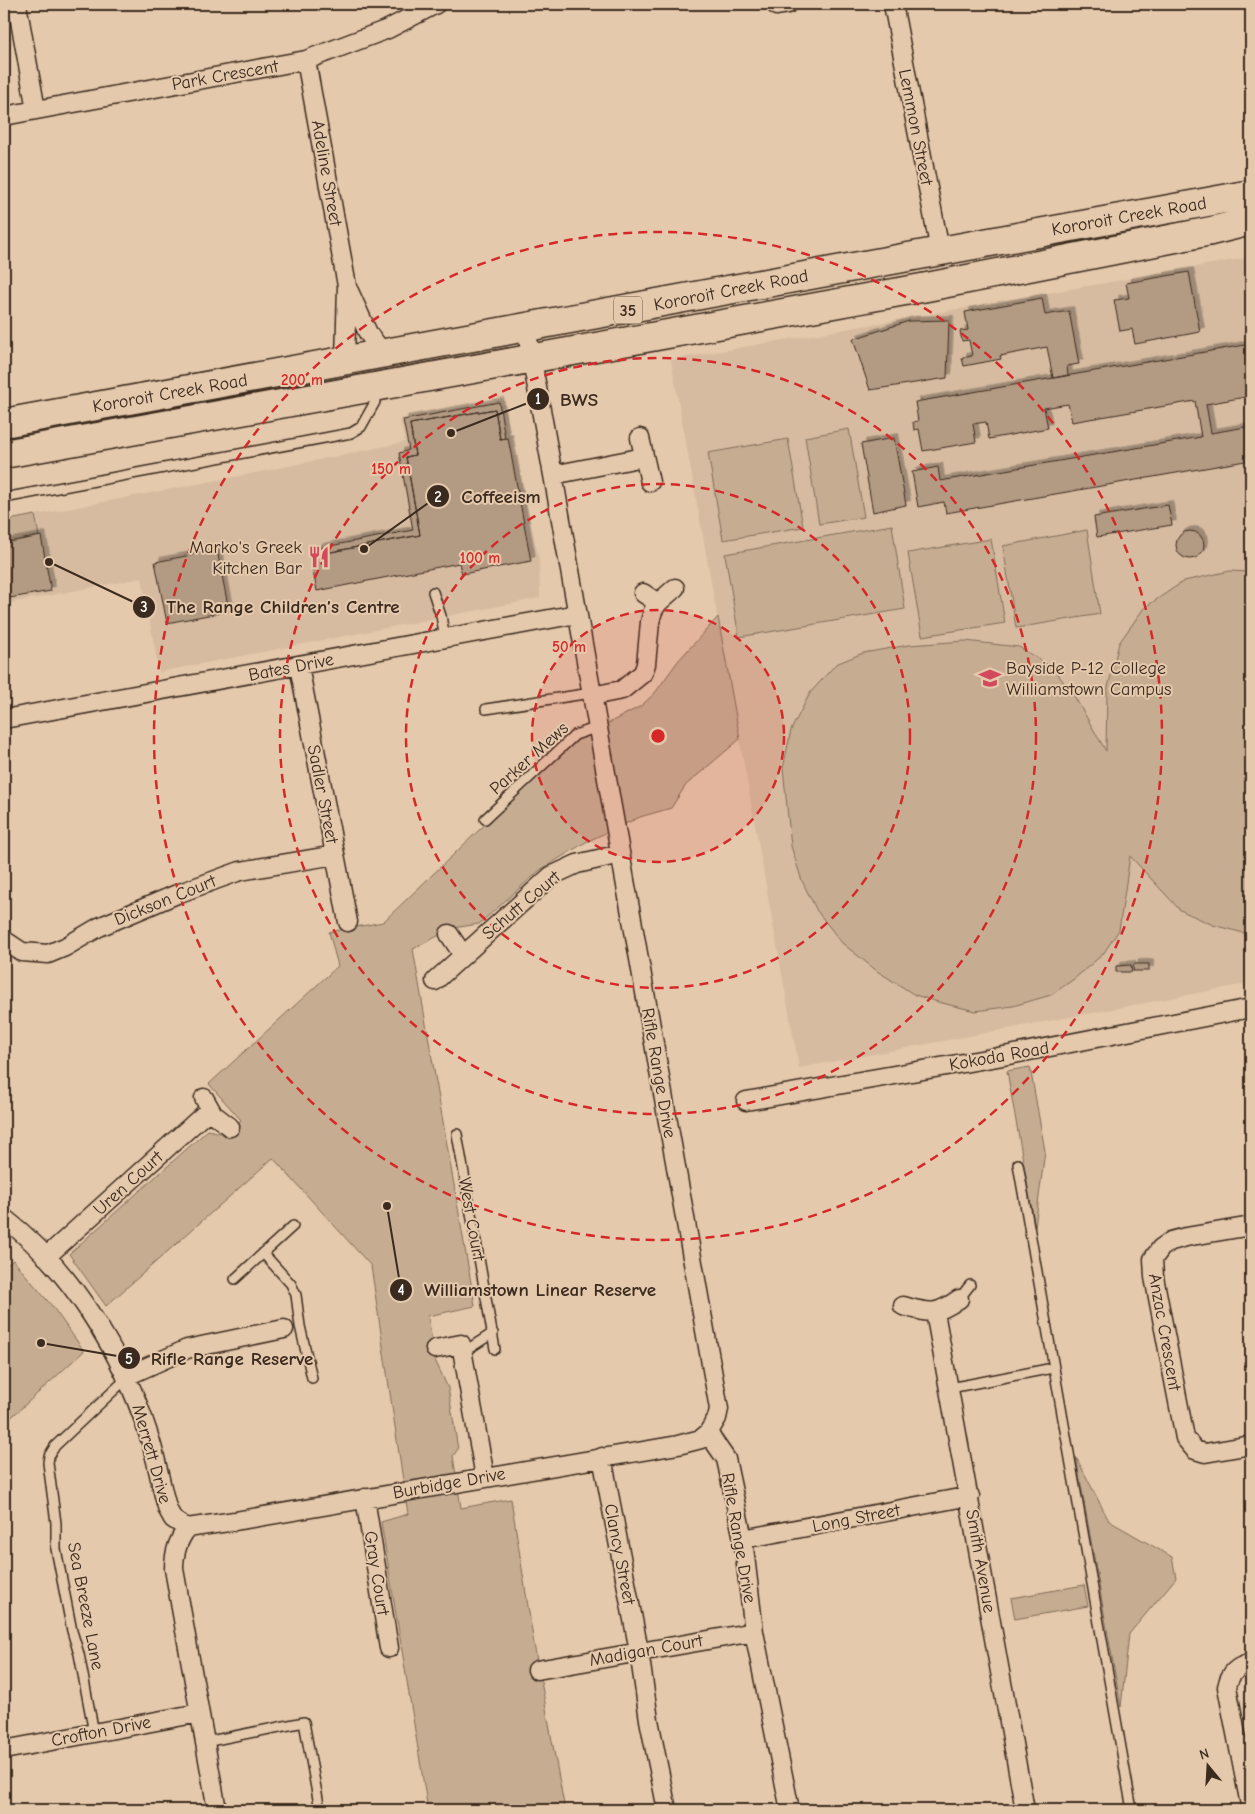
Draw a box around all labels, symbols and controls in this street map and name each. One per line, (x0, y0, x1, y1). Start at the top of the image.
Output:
street label: Park Crescent (170, 56, 281, 95)
street label: Lemmon Street (894, 67, 937, 188)
street label: Adeline Street (307, 119, 346, 228)
street label: Kororoit Creek Road (1050, 193, 1208, 240)
street label: Kororoit Creek Road (652, 265, 810, 316)
road number: 35 (614, 296, 642, 324)
street label: Kororoit Creek Road (91, 370, 249, 417)
text: 200 m (281, 371, 323, 389)
callout: BWS (525, 382, 608, 416)
text: BWS (560, 389, 598, 411)
text: 1 (535, 390, 541, 408)
text: 150 m (371, 460, 411, 478)
callout: Coffeeism (426, 479, 550, 513)
text: Coffeeism (461, 486, 541, 508)
text: 2 (434, 488, 442, 506)
place label: Marko's Greek Kitchen Bar (189, 537, 303, 579)
restaurant icon: Marko's Greek Kitchen Bar (306, 544, 332, 570)
text: 100 m (460, 549, 500, 567)
callout: The Range Children’s Centre (132, 590, 410, 624)
text: The Range Children’s Centre (166, 596, 400, 618)
text: 3 (140, 598, 148, 616)
text: 50 m (552, 638, 586, 656)
street label: Bates Drive (247, 649, 335, 686)
place label: Bayside P-12 College Williamstown Campus (1006, 658, 1172, 700)
school or university icon: Bayside P-12 College Williamstown Campus (977, 665, 1003, 691)
street label: Parker Mews (486, 718, 573, 799)
centre of rings (649, 727, 667, 745)
street label: Sadler Street (303, 743, 343, 846)
street label: Schutt Court (478, 866, 565, 944)
street label: Dickson Court (111, 870, 220, 930)
street label: Rifle Range Drive (637, 1006, 680, 1140)
street label: Kokoda Road (947, 1037, 1051, 1076)
street label: Uren Court (89, 1146, 168, 1220)
street label: West Court (454, 1176, 489, 1263)
street label: Anzac Crescent (1144, 1272, 1185, 1393)
callout: Williamstown Linear Reserve (389, 1273, 666, 1307)
text: Williamstown Linear Reserve (424, 1279, 656, 1301)
text: 4 (397, 1281, 405, 1299)
callout: Rifle Range Reserve (116, 1341, 324, 1375)
text: Rifle Range Reserve (151, 1348, 313, 1370)
text: 5 (125, 1350, 133, 1368)
street label: Merrett Drive (127, 1402, 176, 1506)
street label: Burbidge Drive (391, 1463, 507, 1504)
street label: Rifle Range Drive (717, 1471, 760, 1605)
street label: Long Street (811, 1500, 903, 1537)
street label: Clancy Street (599, 1502, 640, 1607)
street label: Smith Avenue (961, 1508, 1000, 1614)
street label: Gray Court (359, 1529, 394, 1618)
street label: Sea Breeze Lane (63, 1540, 108, 1672)
street label: Madigan Court (588, 1630, 705, 1671)
street label: Crofton Drive (49, 1712, 153, 1751)
north arrow (1182, 1742, 1232, 1792)
text: N (1197, 1745, 1211, 1764)

